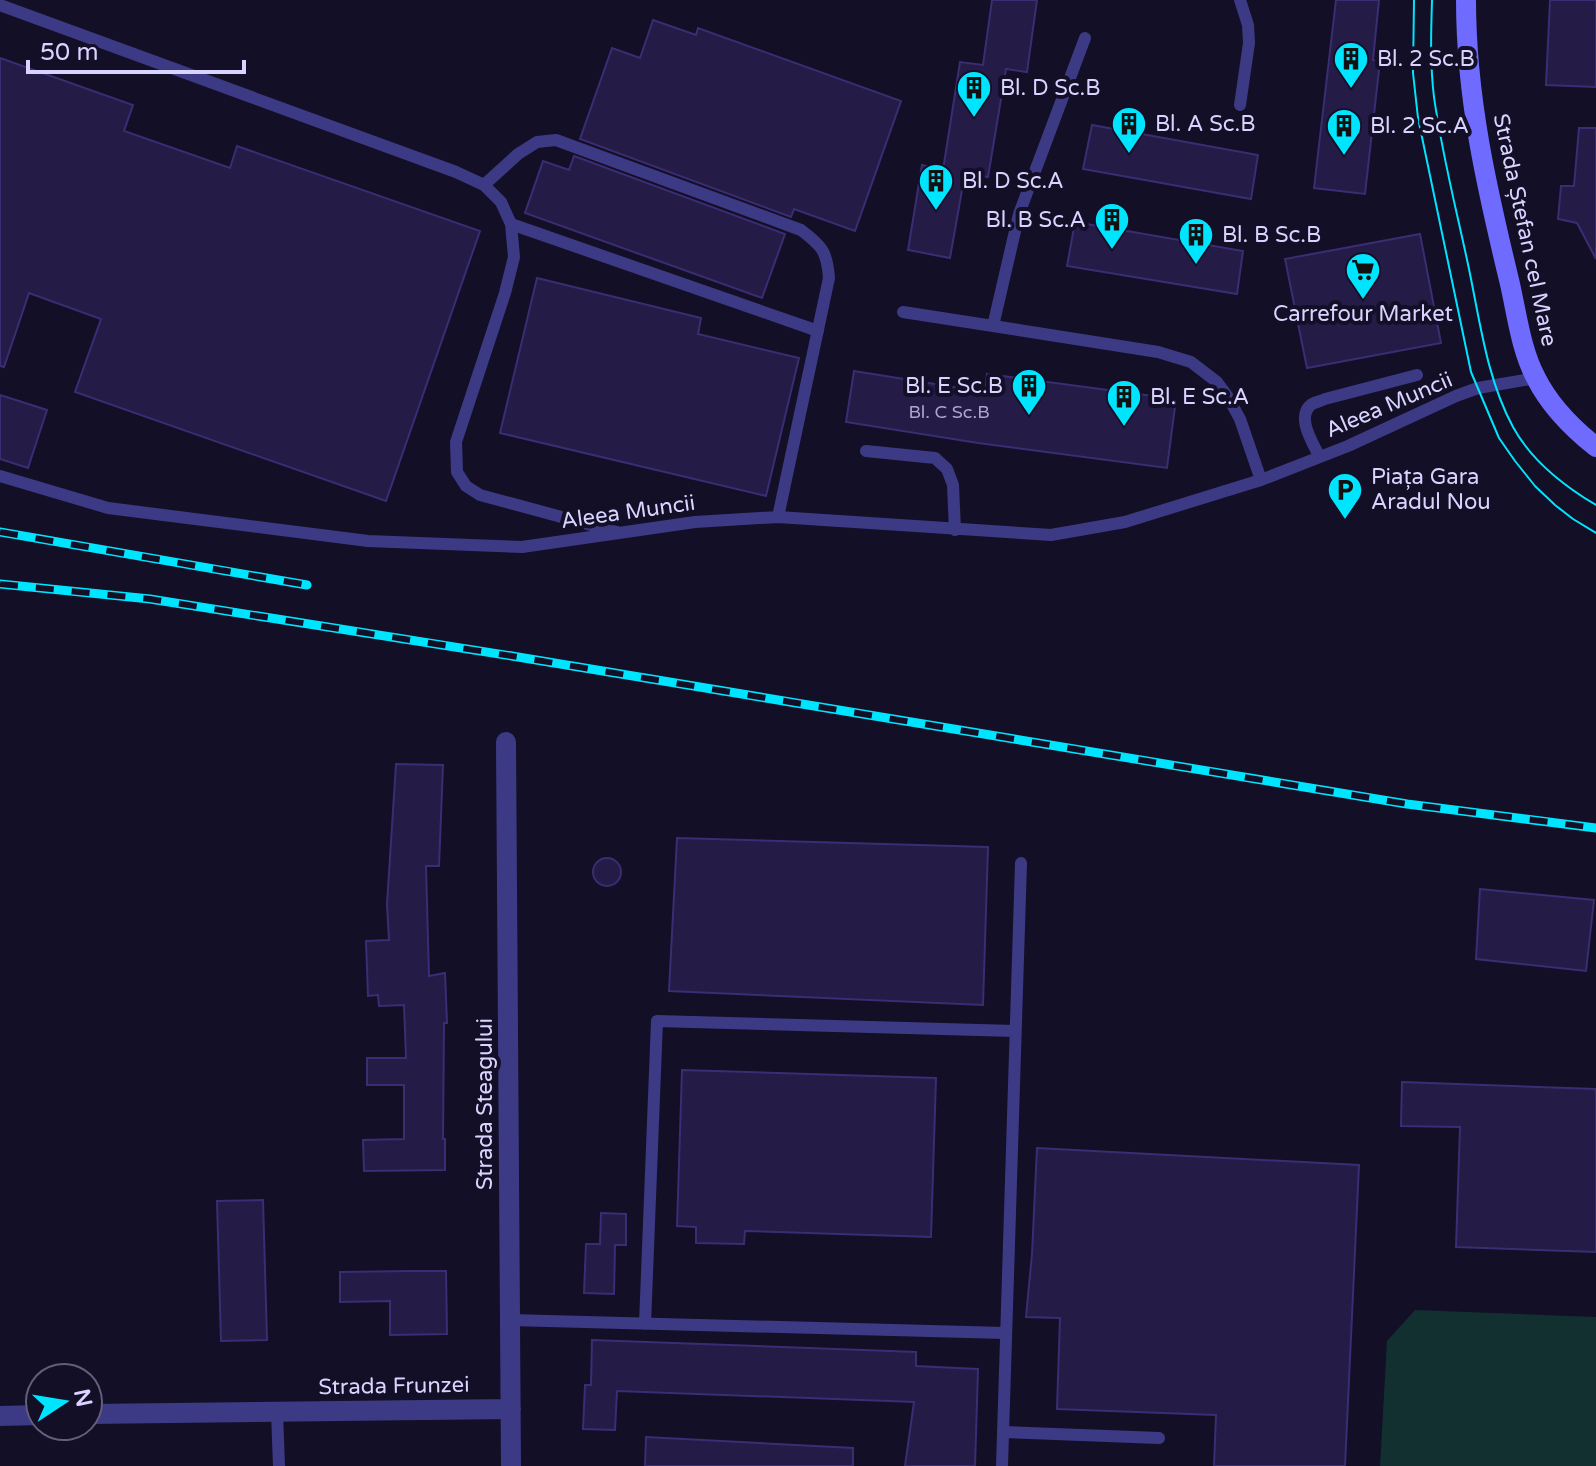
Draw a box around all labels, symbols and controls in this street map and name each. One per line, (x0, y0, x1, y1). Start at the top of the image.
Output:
scale bar (28, 24, 244, 74)
text: 50 m (40, 38, 98, 67)
building icon: Bl. 2 Sc.B (1332, 40, 1370, 90)
place label: Bl. 2 Sc.B (1377, 46, 1475, 72)
building icon: Bl. D Sc.B (955, 69, 993, 119)
place label: Bl. D Sc.B (1000, 75, 1101, 101)
building icon: Bl. A Sc.B (1110, 105, 1148, 155)
building icon: Bl. 2 Sc.A (1325, 107, 1363, 157)
place label: Bl. A Sc.B (1155, 111, 1255, 137)
street label: Strada Ștefan cel Mare (1488, 111, 1562, 349)
place label: Bl. 2 Sc.A (1370, 113, 1469, 139)
building icon: Bl. D Sc.A (917, 162, 955, 212)
place label: Bl. D Sc.A (962, 168, 1064, 194)
building icon: Bl. B Sc.A (1093, 201, 1131, 251)
place label: Bl. B Sc.A (986, 207, 1086, 233)
building icon: Bl. B Sc.B (1177, 216, 1215, 266)
place label: Bl. B Sc.B (1222, 222, 1321, 248)
supermarket icon: Carrefour Market (1344, 251, 1382, 301)
place label: Carrefour Market (1273, 301, 1453, 327)
building icon: Bl. E Sc.B (1010, 367, 1048, 417)
street label: Aleea Muncii (1322, 367, 1456, 443)
place label: Bl. E Sc.B (905, 373, 1003, 399)
building icon: Bl. E Sc.A (1105, 378, 1143, 428)
place label: Bl. E Sc.A (1150, 384, 1249, 410)
house number: Bl. C Sc.B (908, 401, 990, 423)
place label: Piața Gara Aradul Nou (1371, 464, 1491, 515)
parking icon: Piața Gara Aradul Nou (1326, 471, 1364, 521)
street label: Aleea Muncii (559, 490, 697, 534)
street label: Strada Steagului (472, 1018, 498, 1190)
north arrow (24, 1362, 104, 1442)
street label: Strada Frunzei (318, 1372, 470, 1400)
text: N (68, 1387, 97, 1409)

